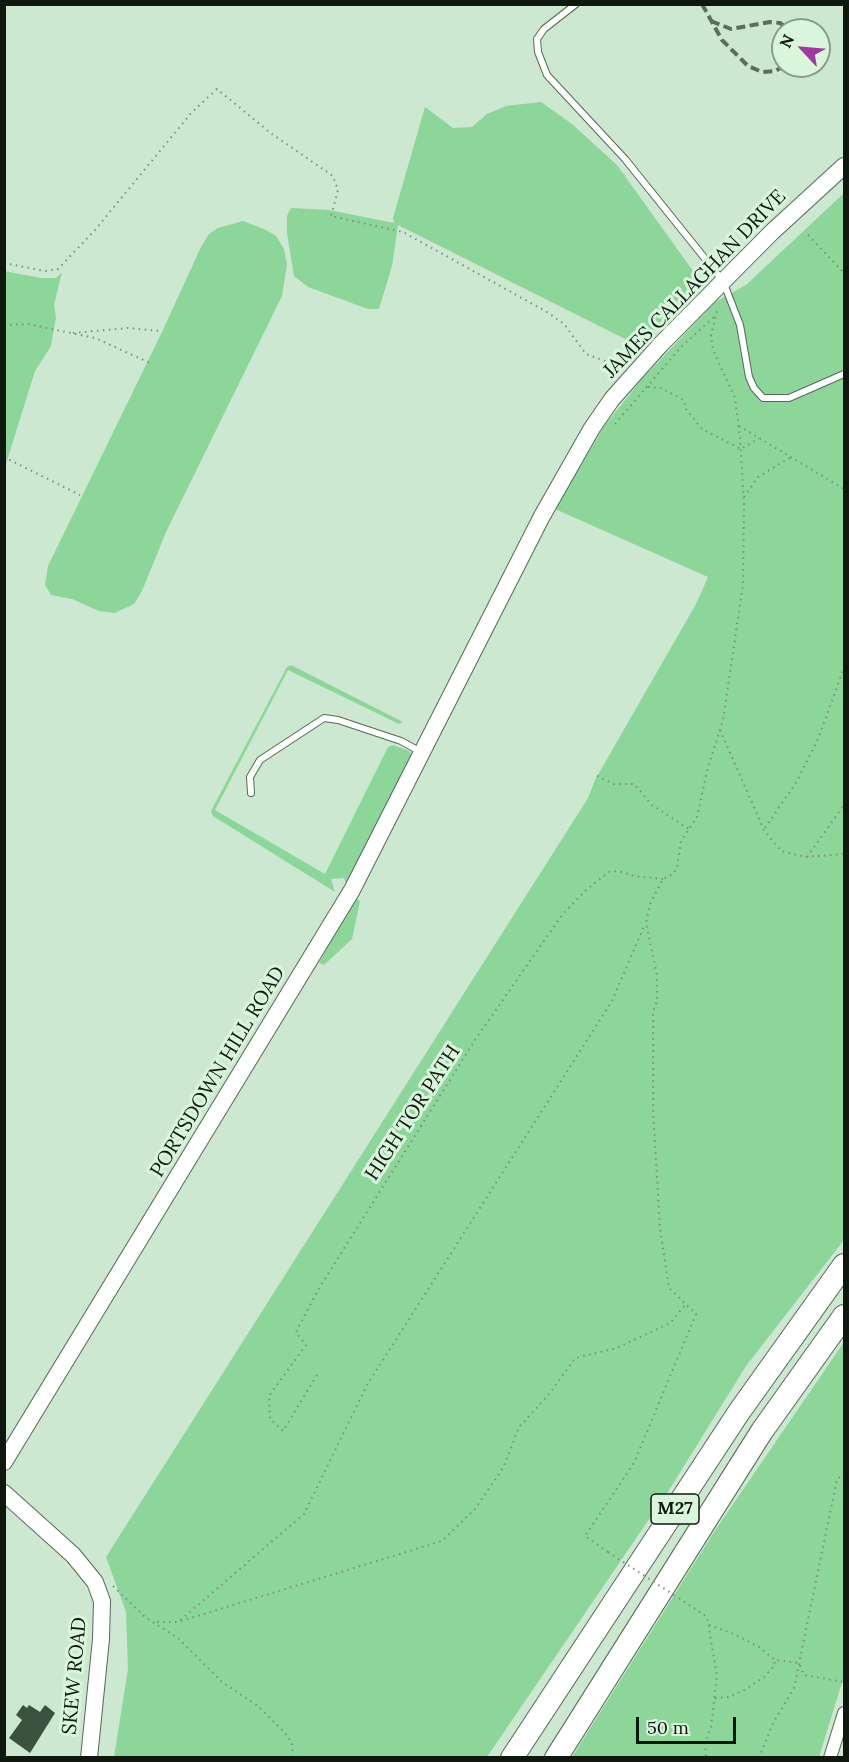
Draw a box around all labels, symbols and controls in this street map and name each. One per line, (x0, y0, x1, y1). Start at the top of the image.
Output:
north arrow (771, 18, 831, 78)
text: N (775, 31, 798, 51)
street label: JAMES CALLAGHAN DRIVE (599, 185, 791, 383)
street label: PORTSDOWN HILL ROAD (145, 962, 291, 1182)
street label: HIGH TOR PATH (360, 1041, 466, 1185)
road number: M27 (651, 1494, 699, 1524)
street label: SKEW ROAD (58, 1616, 92, 1736)
scale bar (639, 1705, 740, 1743)
text: 50 m (647, 1716, 689, 1739)

